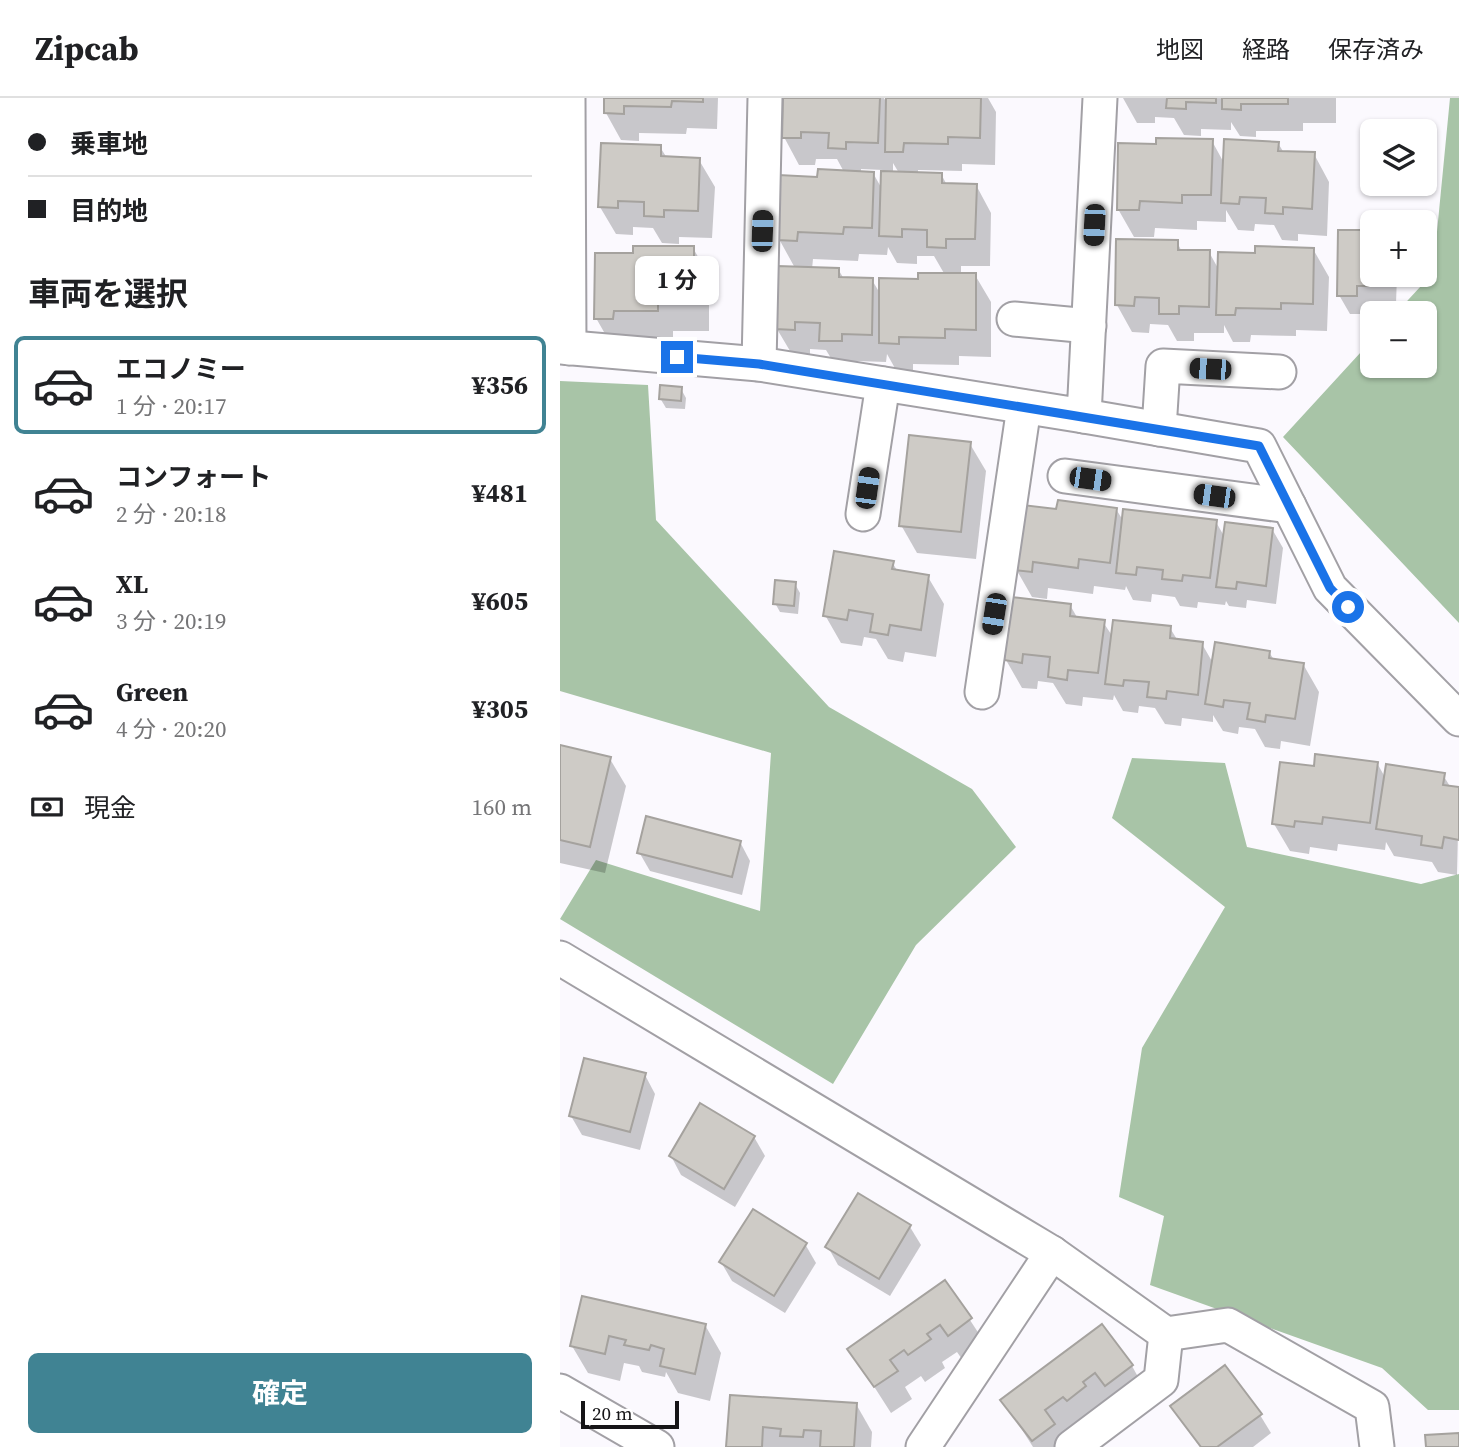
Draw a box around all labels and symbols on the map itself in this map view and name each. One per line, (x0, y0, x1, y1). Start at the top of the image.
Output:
car (1083, 203, 1106, 247)
car (751, 210, 774, 252)
callout: 1 分 (635, 256, 719, 304)
route end (661, 341, 693, 373)
car (1189, 357, 1232, 381)
car (854, 466, 881, 510)
car (1068, 466, 1113, 492)
car (1192, 483, 1237, 509)
route start (1332, 591, 1364, 623)
car (981, 592, 1008, 636)
scale bar (581, 1398, 679, 1430)

